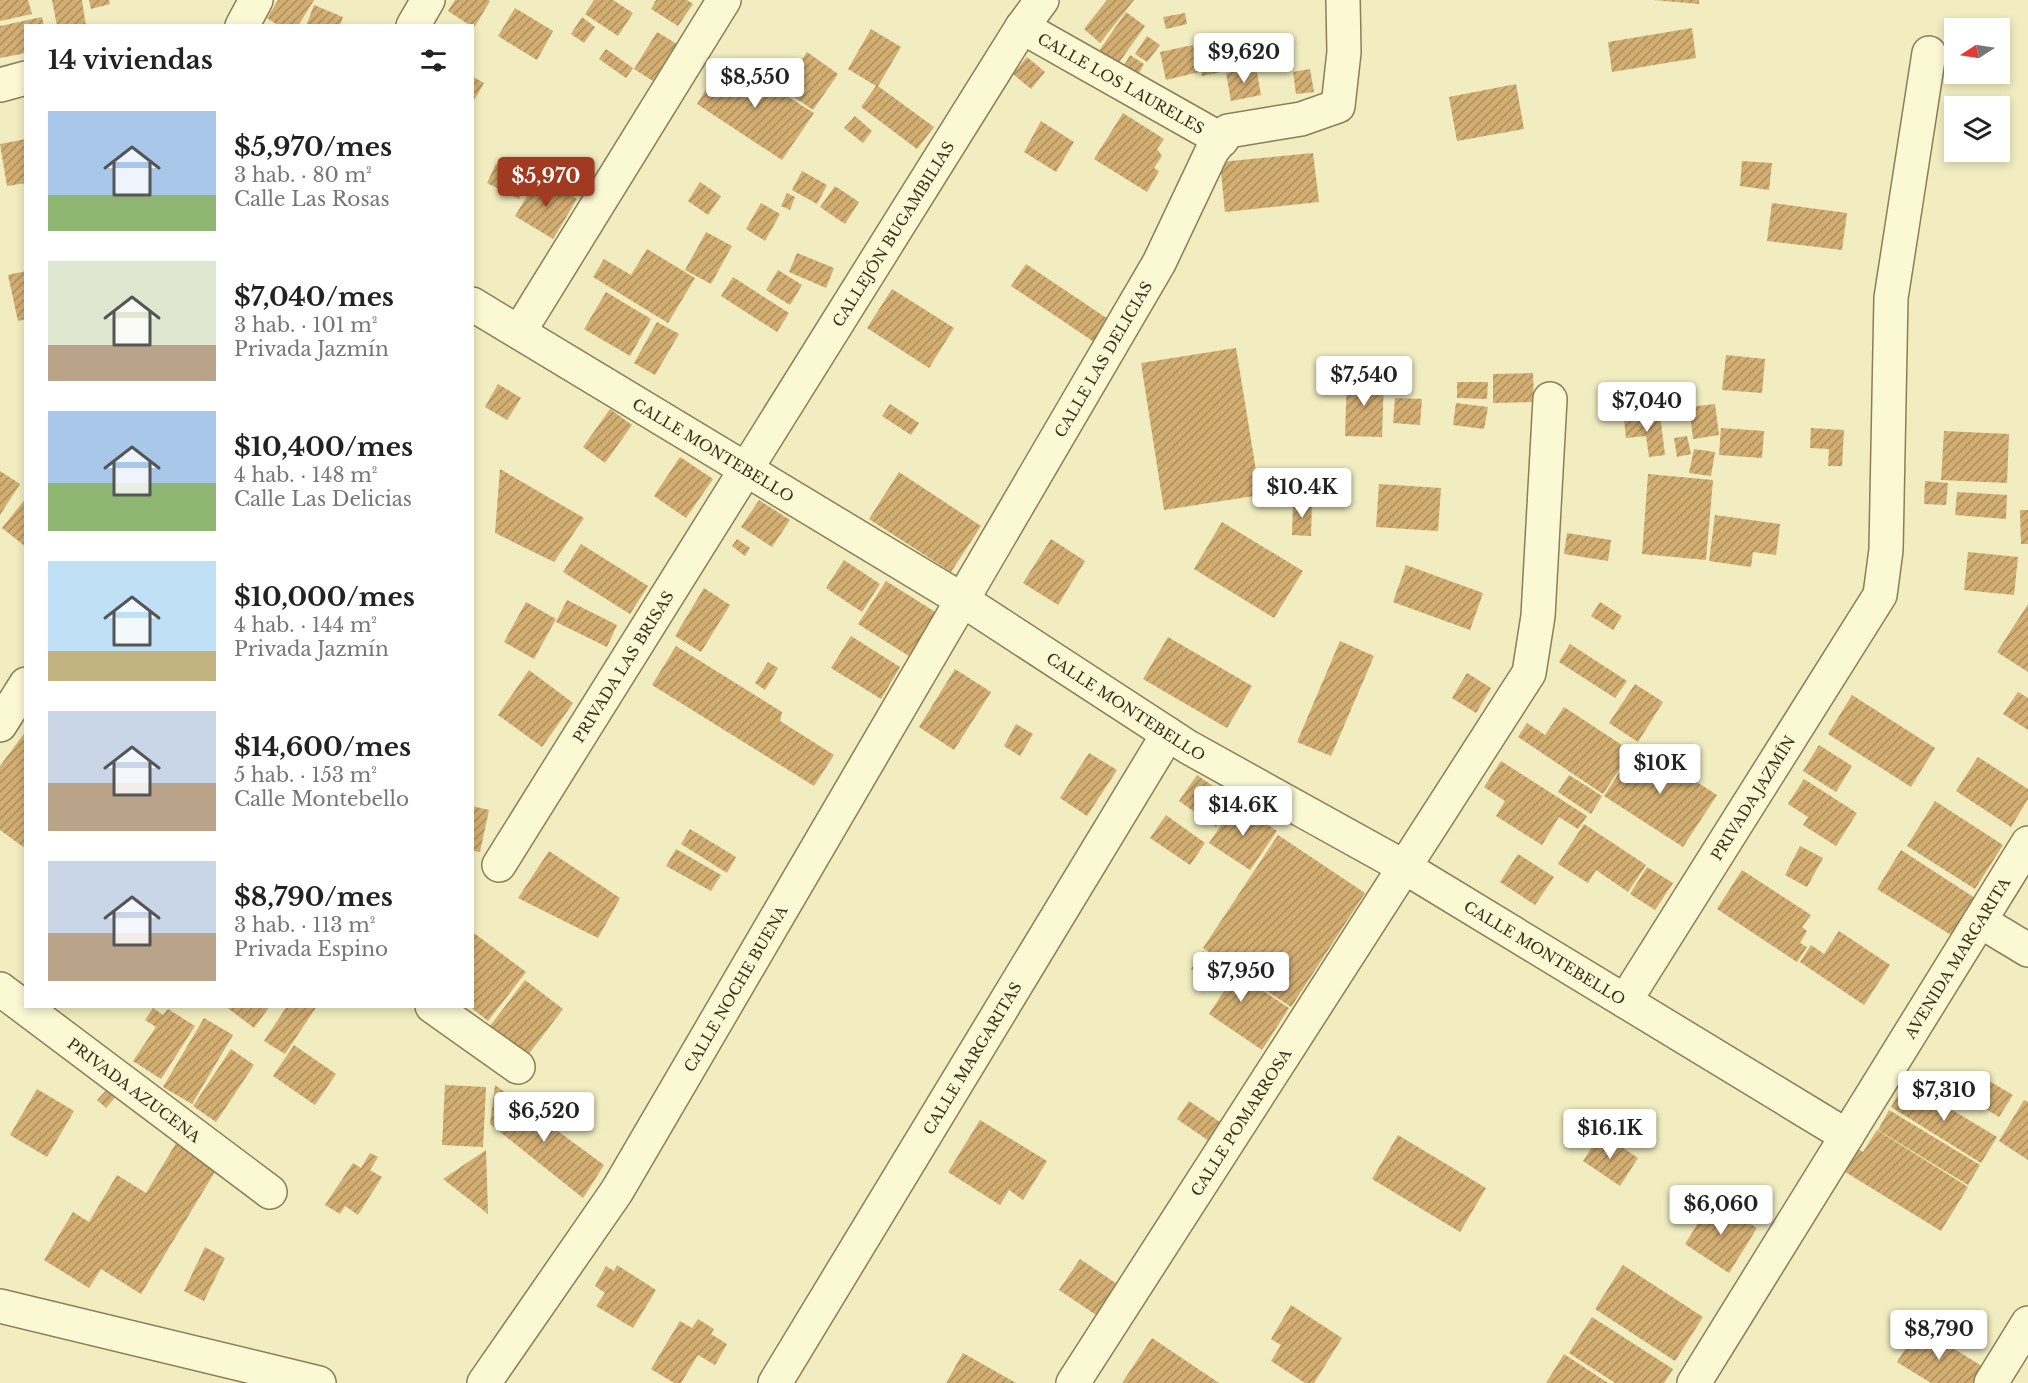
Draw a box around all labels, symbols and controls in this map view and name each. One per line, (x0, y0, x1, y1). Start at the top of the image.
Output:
north arrow (1944, 18, 2010, 84)
map controls (1944, 18, 2010, 162)
street label: CALLE LOS LAURELES (1034, 28, 1208, 138)
pin: $9,620 (1195, 33, 1293, 84)
text: $9,620 (1208, 40, 1280, 64)
text: 14 viviendas (48, 44, 213, 76)
icon: filters (417, 44, 450, 77)
pin: $8,550 (706, 58, 804, 109)
text: $8,550 (720, 65, 790, 89)
button: layers (1944, 96, 2010, 162)
text: $5,970/mes (234, 131, 392, 163)
icon: home (96, 135, 168, 207)
street label: CALLEJÓN BUGAMBILIAS (828, 138, 958, 330)
pin: $5,970 (497, 157, 595, 208)
text: 3 hab. · 80 m² (234, 163, 372, 187)
text: $5,970 (512, 164, 580, 188)
text: Calle Las Rosas (234, 187, 390, 211)
street label: CALLE LAS DELICIAS (1050, 278, 1156, 441)
text: $7,040/mes (234, 281, 394, 313)
icon: home (96, 285, 168, 357)
text: 3 hab. · 101 m² (234, 313, 377, 337)
text: Privada Jazmín (234, 337, 389, 361)
pin: $7,540 (1315, 356, 1413, 407)
text: $7,540 (1330, 363, 1398, 387)
pin: $7,040 (1598, 382, 1696, 433)
text: $7,040 (1612, 389, 1682, 413)
street label: CALLE MONTEBELLO (629, 394, 798, 506)
text: $10,400/mes (234, 431, 413, 463)
icon: home (96, 435, 168, 507)
text: 4 hab. · 148 m² (234, 463, 377, 487)
pin: $10.4K (1253, 468, 1351, 519)
text: $10.4K (1266, 475, 1338, 499)
text: Calle Las Delicias (234, 487, 412, 511)
text: $10,000/mes (234, 581, 415, 613)
icon: home (96, 585, 168, 657)
street label: PRIVADA LAS BRISAS (568, 587, 677, 746)
text: 4 hab. · 144 m² (234, 613, 377, 637)
text: Privada Jazmín (234, 637, 389, 661)
street label: CALLE MONTEBELLO (1043, 648, 1209, 764)
text: $14,600/mes (234, 731, 411, 763)
street label: PRIVADA JAZMÍN (1706, 732, 1799, 864)
icon: home (96, 735, 168, 807)
pin: $10K (1624, 744, 1696, 795)
text: $10K (1633, 751, 1687, 775)
text: 5 hab. · 153 m² (234, 763, 377, 787)
pin: $14.6K (1194, 786, 1292, 837)
text: Calle Montebello (234, 787, 409, 811)
text: $14.6K (1208, 793, 1278, 817)
street label: AVENIDA MARGARITA (1900, 873, 2014, 1043)
text: $8,790/mes (234, 881, 393, 913)
icon: home (96, 885, 168, 957)
street label: CALLE MONTEBELLO (1461, 896, 1629, 1009)
street label: CALLE NOCHE BUENA (679, 902, 791, 1075)
text: 3 hab. · 113 m² (234, 913, 376, 937)
text: Privada Espino (234, 937, 388, 961)
pin: $7,950 (1192, 952, 1290, 1003)
text: $7,950 (1207, 959, 1275, 983)
street label: CALLE MARGARITAS (918, 978, 1025, 1138)
street label: PRIVADA AZUCENA (64, 1034, 205, 1146)
street label: CALLE POMARROSA (1186, 1045, 1295, 1199)
pin: $7,310 (1895, 1071, 1993, 1122)
text: $7,310 (1912, 1078, 1976, 1102)
pin: $6,520 (495, 1092, 593, 1143)
text: $6,520 (508, 1099, 580, 1123)
pin: $16.1K (1561, 1109, 1659, 1160)
text: $16.1K (1577, 1116, 1643, 1140)
pin: $6,060 (1672, 1185, 1770, 1236)
text: $6,060 (1684, 1192, 1758, 1216)
pin: $8,790 (1890, 1310, 1988, 1361)
text: $8,790 (1904, 1317, 1974, 1341)

